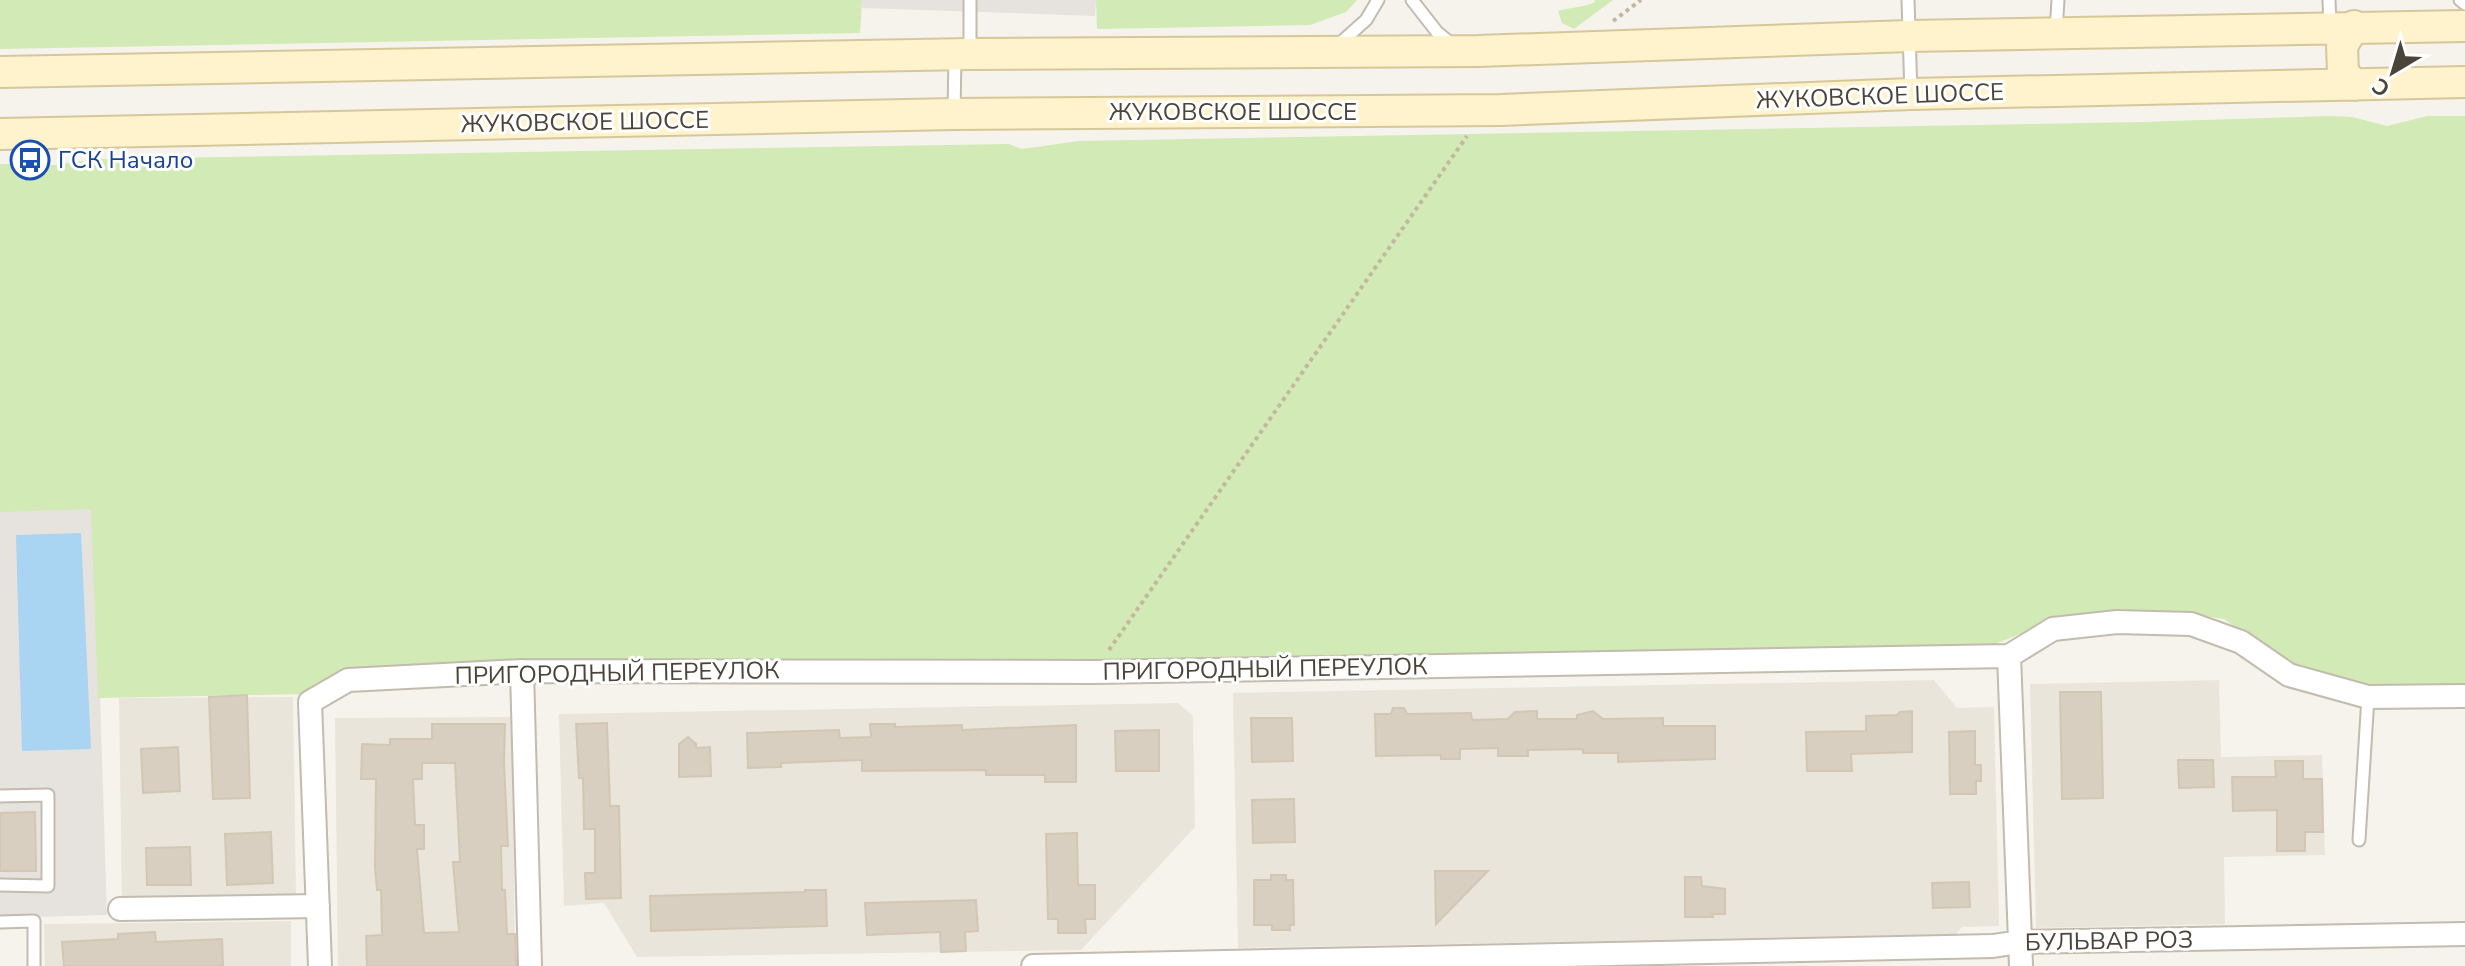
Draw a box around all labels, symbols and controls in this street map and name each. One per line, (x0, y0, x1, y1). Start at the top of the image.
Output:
north arrow (2353, 32, 2433, 112)
text: С (2366, 71, 2396, 103)
street label: ЖУКОВСКОЕ ШОССЕ (1755, 76, 2005, 116)
street label: ЖУКОВСКОЕ ШОССЕ (1109, 96, 1357, 128)
street label: ЖУКОВСКОЕ ШОССЕ (461, 104, 709, 140)
bus stop icon: ГСК Начало (9, 139, 51, 181)
place label: ГСК Начало (58, 144, 193, 176)
street label: ПРИГОРОДНЫЙ ПЕРЕУЛОК (1102, 650, 1428, 688)
street label: ПРИГОРОДНЫЙ ПЕРЕУЛОК (454, 654, 780, 692)
street label: БУЛЬВАР РОЗ (2024, 924, 2194, 958)

